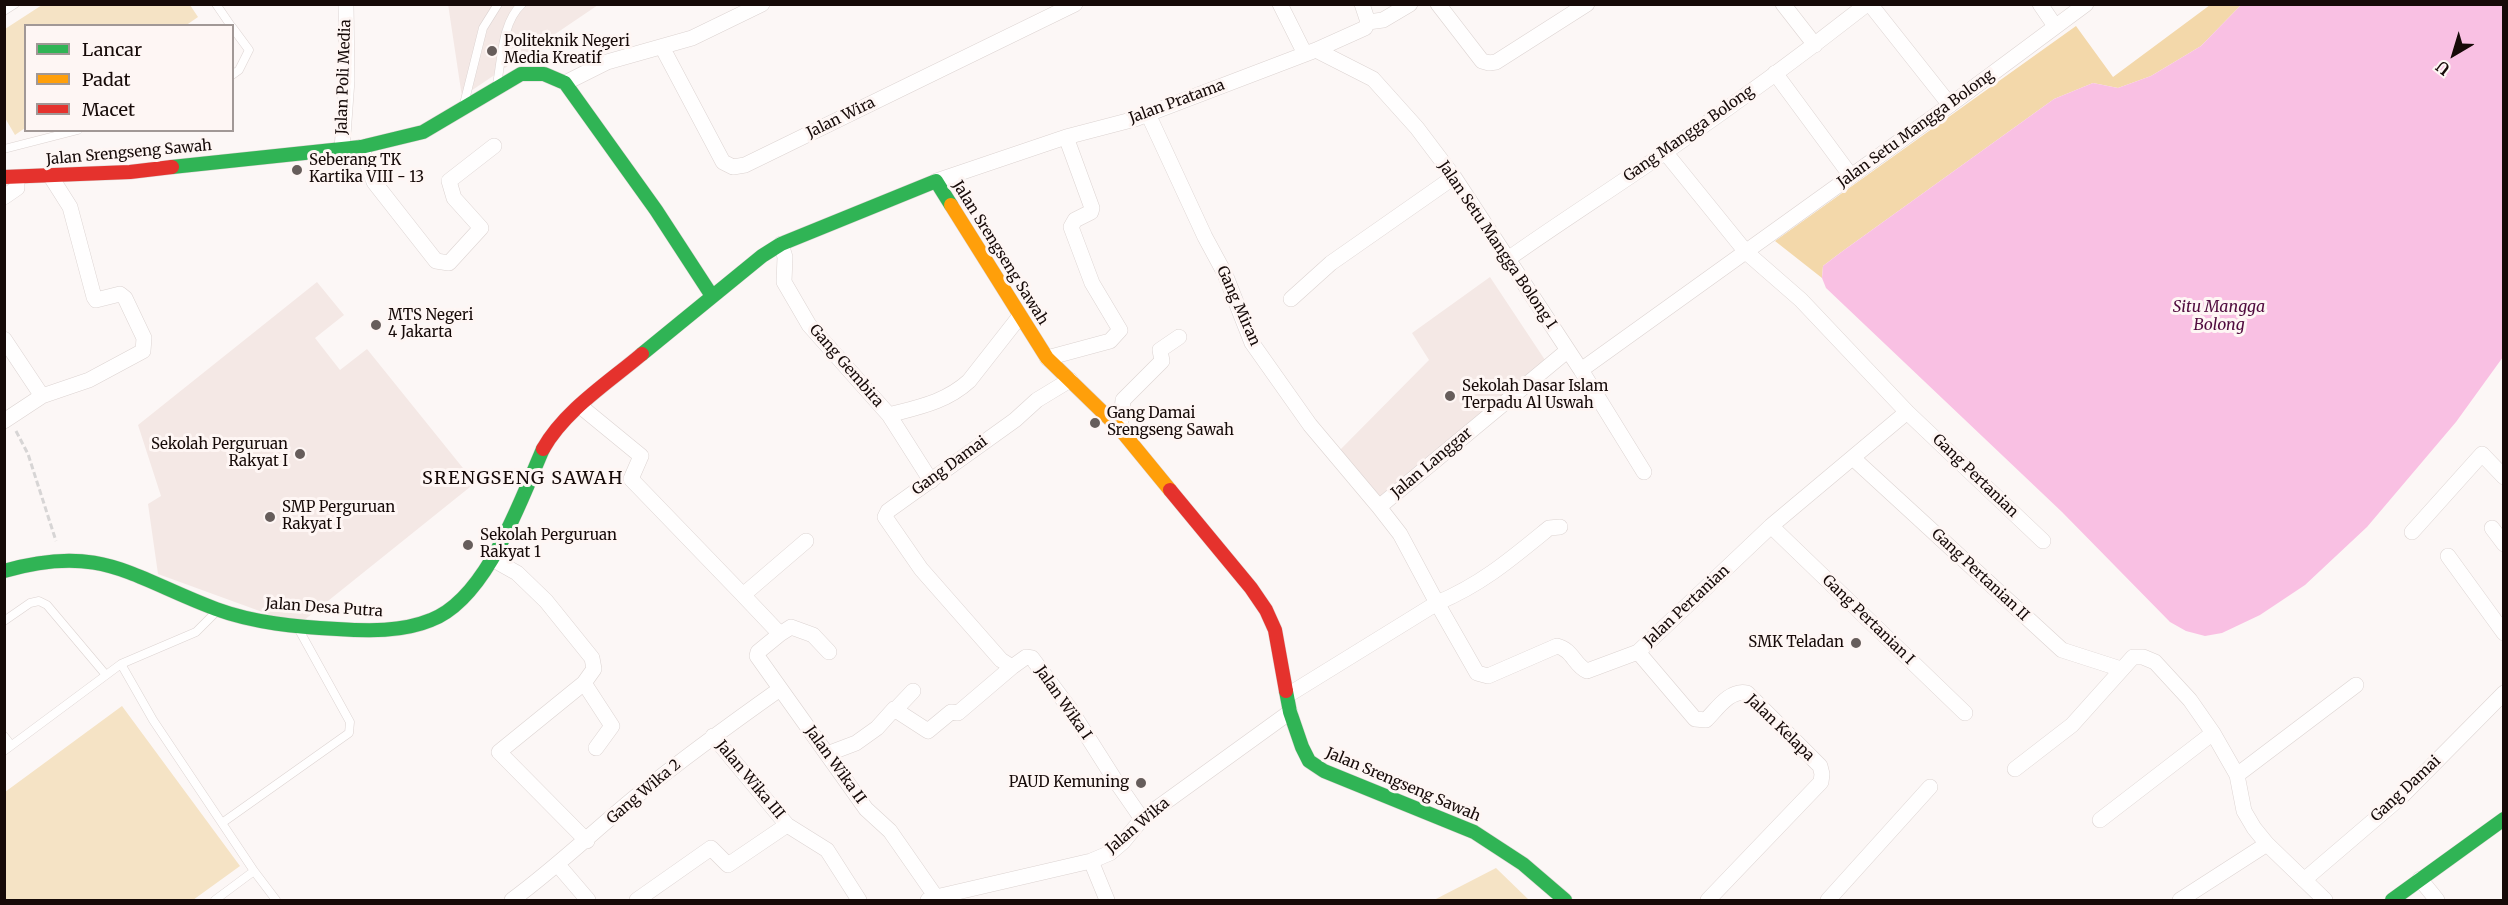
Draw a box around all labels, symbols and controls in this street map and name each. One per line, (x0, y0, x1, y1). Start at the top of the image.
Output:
street label: Jalan Poli Media (333, 19, 355, 135)
legend (24, 24, 234, 132)
north arrow (2424, 24, 2484, 84)
place label: Politeknik Negeri Media Kreatif (504, 33, 630, 68)
text: Lancar (82, 38, 142, 61)
marker: Politeknik Negeri Media Kreatif (485, 44, 499, 58)
text: U (2432, 57, 2454, 80)
street label: Jalan Setu Mangga Bolong (1834, 66, 1998, 192)
text: Padat (82, 68, 131, 91)
street label: Jalan Pratama (1127, 76, 1227, 128)
street label: Gang Mangga Bolong (1620, 82, 1758, 186)
street label: Jalan Wira (804, 94, 878, 142)
text: Macet (82, 98, 135, 121)
street label: Jalan Srengseng Sawah (45, 137, 213, 169)
place label: Seberang TK Kartika VIII - 13 (309, 152, 424, 187)
street label: Jalan Setu Mangga Bolong I (1434, 158, 1560, 332)
marker: Seberang TK Kartika VIII - 13 (290, 163, 304, 177)
street label: Jalan Srengseng Sawah (948, 178, 1052, 328)
street label: Gang Miran (1212, 263, 1264, 349)
water label: Situ Mangga Bolong (2173, 297, 2265, 335)
place label: MTS Negeri 4 Jakarta (388, 307, 473, 342)
marker: MTS Negeri 4 Jakarta (369, 318, 383, 332)
street label: Gang Gembira (805, 321, 887, 411)
place label: Sekolah Dasar Islam Terpadu Al Uswah (1462, 378, 1608, 413)
marker: Sekolah Dasar Islam Terpadu Al Uswah (1443, 389, 1457, 403)
place label: Gang Damai Srengseng Sawah (1107, 405, 1234, 440)
marker: Gang Damai Srengseng Sawah (1088, 416, 1102, 430)
street label: Jalan Langgar (1388, 424, 1476, 502)
street label: Gang Pertanian (1928, 431, 2022, 521)
street label: Gang Damai (909, 433, 991, 499)
place label: Sekolah Perguruan Rakyat I (151, 436, 288, 471)
marker: Sekolah Perguruan Rakyat I (293, 447, 307, 461)
district label: SRENGSENG SAWAH (422, 468, 624, 490)
place label: SMP Perguruan Rakyat I (282, 499, 395, 534)
marker: SMP Perguruan Rakyat I (263, 510, 277, 524)
street label: Gang Pertanian II (1928, 525, 2032, 625)
place label: Sekolah Perguruan Rakyat 1 (480, 527, 617, 562)
marker: Sekolah Perguruan Rakyat 1 (461, 538, 475, 552)
street label: Jalan Pertanian (1641, 562, 1733, 650)
street label: Gang Pertanian I (1818, 571, 1918, 669)
street label: Jalan Desa Putra (265, 595, 383, 621)
place label: SMK Teladan (1748, 634, 1844, 652)
marker: SMK Teladan (1849, 636, 1863, 650)
street label: Jalan Wika I (1031, 663, 1095, 743)
street label: Jalan Kelapa (1742, 691, 1818, 765)
street label: Jalan Wika II (801, 723, 869, 807)
street label: Jalan Wika III (712, 737, 788, 823)
street label: Jalan Srengseng Sawah (1323, 744, 1483, 826)
street label: Gang Damai (2368, 752, 2444, 826)
street label: Gang Wika 2 (603, 756, 685, 828)
place label: PAUD Kemuning (1009, 774, 1129, 792)
marker: PAUD Kemuning (1134, 776, 1148, 790)
street label: Jalan Wika (1103, 794, 1173, 858)

